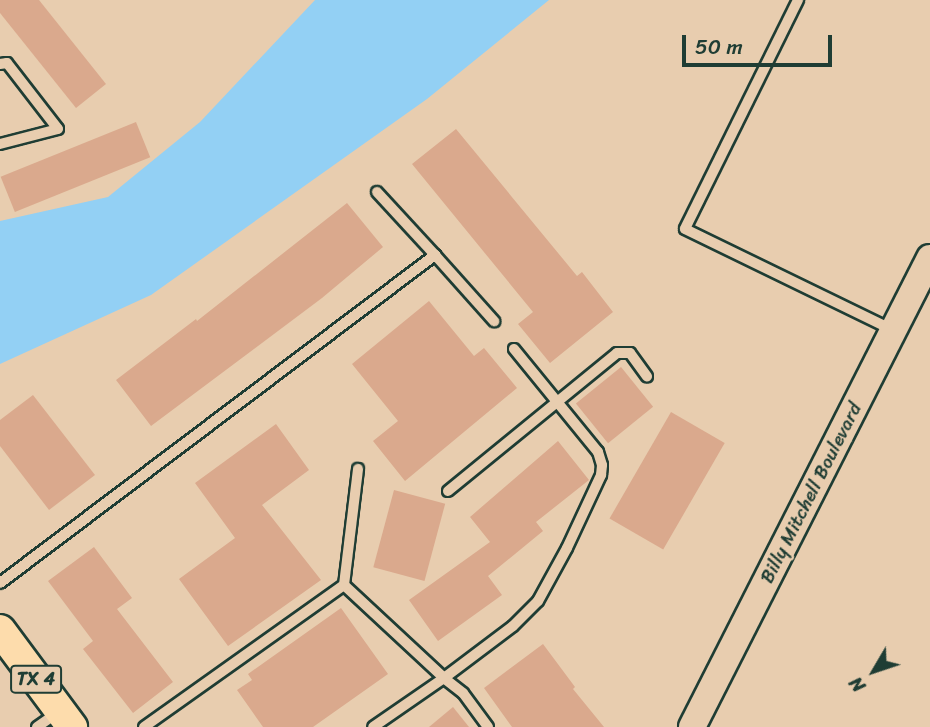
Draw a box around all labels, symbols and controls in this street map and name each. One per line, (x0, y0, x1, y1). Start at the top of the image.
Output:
scale bar (685, 21, 836, 65)
text: 50 m (695, 28, 743, 66)
street label: Billy Mitchell Boulevard (756, 399, 866, 587)
north arrow (839, 636, 909, 706)
road number: TX 4 (10, 664, 62, 694)
text: N (840, 669, 874, 700)

